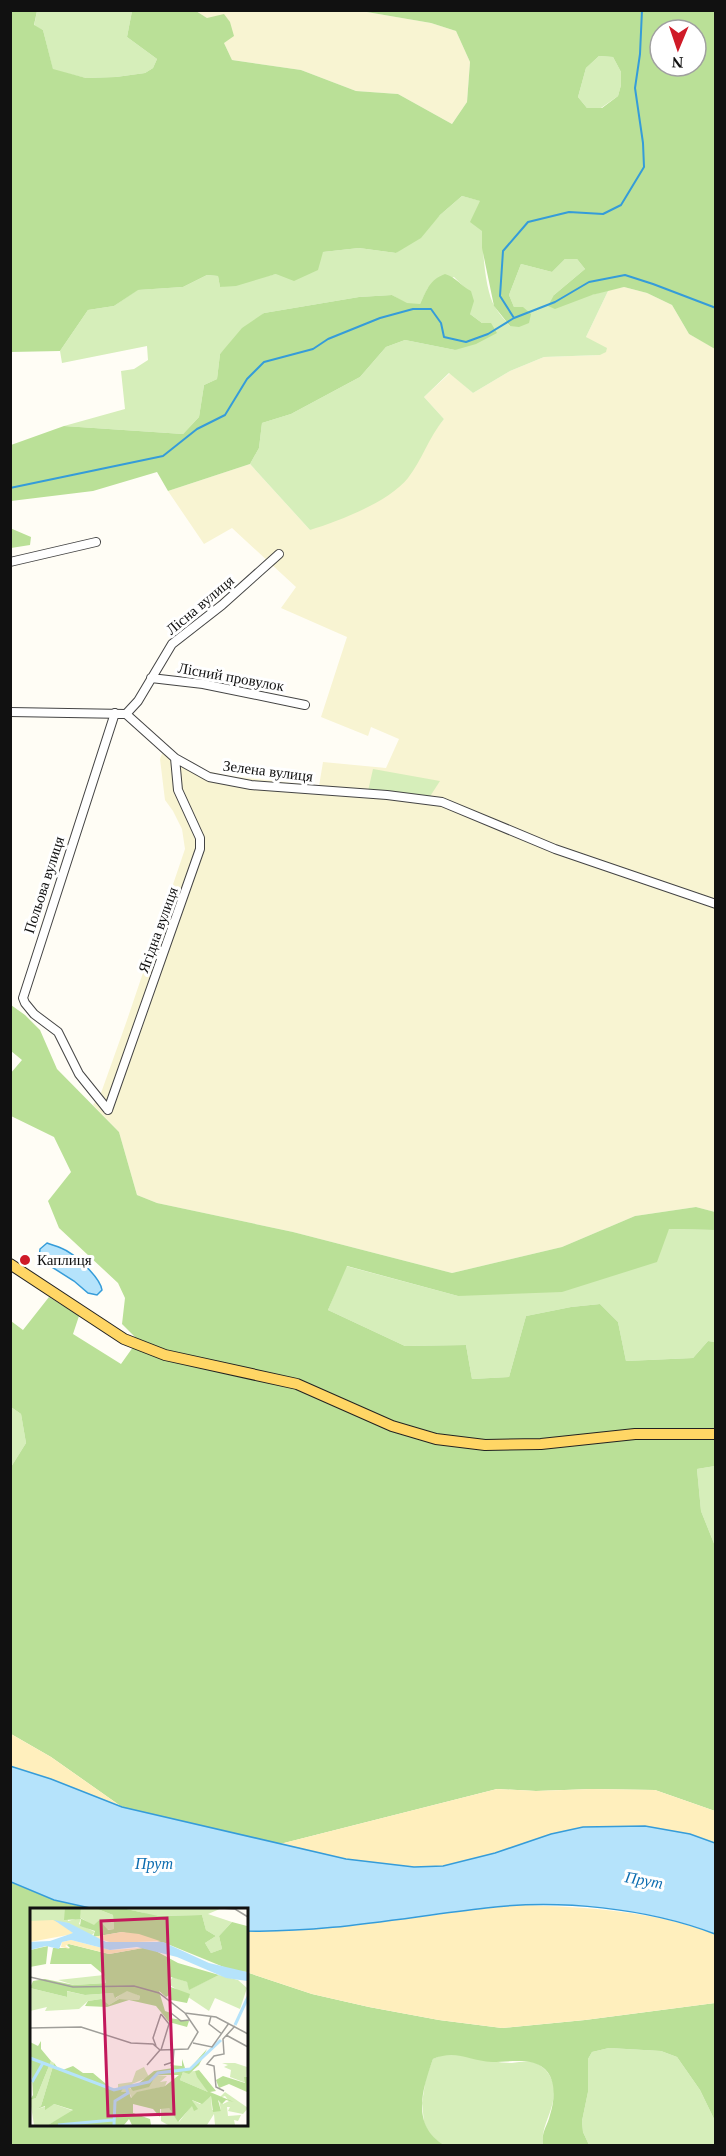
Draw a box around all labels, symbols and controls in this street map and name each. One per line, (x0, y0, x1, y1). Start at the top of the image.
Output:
north arrow (648, 18, 708, 78)
text: N (671, 54, 684, 71)
street label: Лісна вулиця (163, 572, 237, 638)
street label: Лісний провулок (177, 660, 286, 694)
street label: Зелена вулиця (222, 758, 314, 784)
street label: Польова вулиця (21, 834, 67, 936)
street label: Ягідна вулиця (135, 885, 181, 975)
place label: Каплиця (37, 1252, 92, 1268)
marker: Каплиця (18, 1253, 32, 1267)
water label: Прут (134, 1855, 173, 1873)
water label: Прут (623, 1868, 664, 1893)
inset map (30, 1908, 248, 2126)

